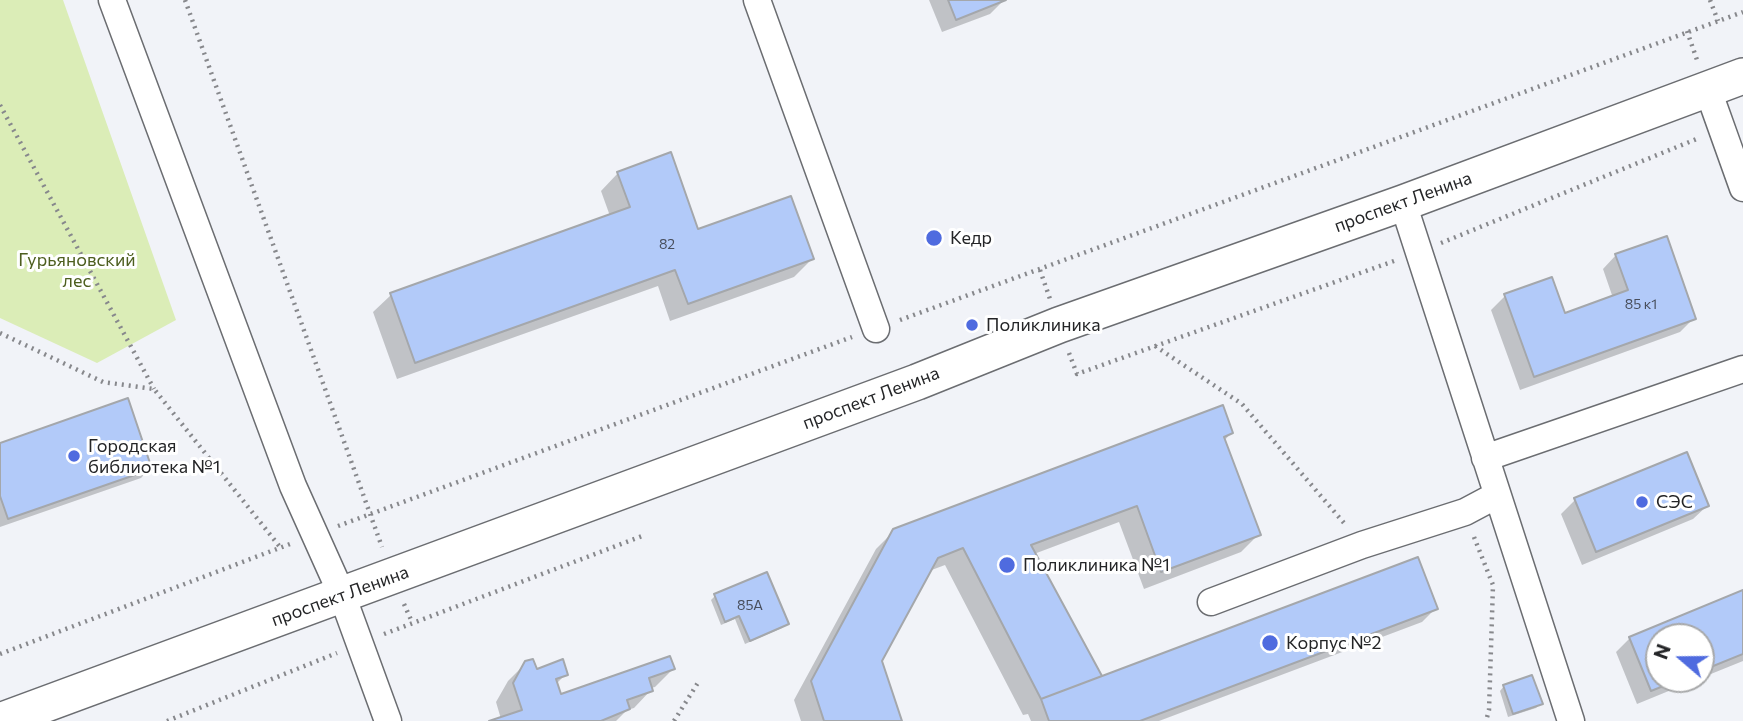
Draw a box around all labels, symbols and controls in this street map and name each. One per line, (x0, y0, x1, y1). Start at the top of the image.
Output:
street label: проспект Ленина (1331, 167, 1475, 237)
place label: Кедр (950, 227, 992, 249)
marker: Кедр (924, 228, 944, 248)
house number: 82 (659, 236, 675, 252)
park label: Гурьяновский лес (18, 249, 136, 292)
house number: 85 к1 (1625, 296, 1657, 312)
place label: Поликлиника (986, 314, 1101, 336)
marker: Поликлиника (964, 317, 980, 333)
street label: проспект Ленина (799, 362, 943, 434)
place label: Городская библиотека №1 (88, 435, 220, 478)
marker: Городская библиотека №1 (66, 448, 82, 464)
place label: СЭС (1656, 491, 1693, 513)
marker: СЭС (1634, 494, 1650, 510)
place label: Поликлиника №1 (1023, 554, 1170, 576)
marker: Поликлиника №1 (997, 555, 1017, 575)
street label: проспект Ленина (268, 561, 412, 631)
house number: 85А (737, 597, 763, 613)
north arrow (1645, 623, 1715, 693)
place label: Корпус №2 (1286, 632, 1381, 654)
marker: Корпус №2 (1260, 633, 1280, 653)
text: N (1648, 641, 1675, 662)

